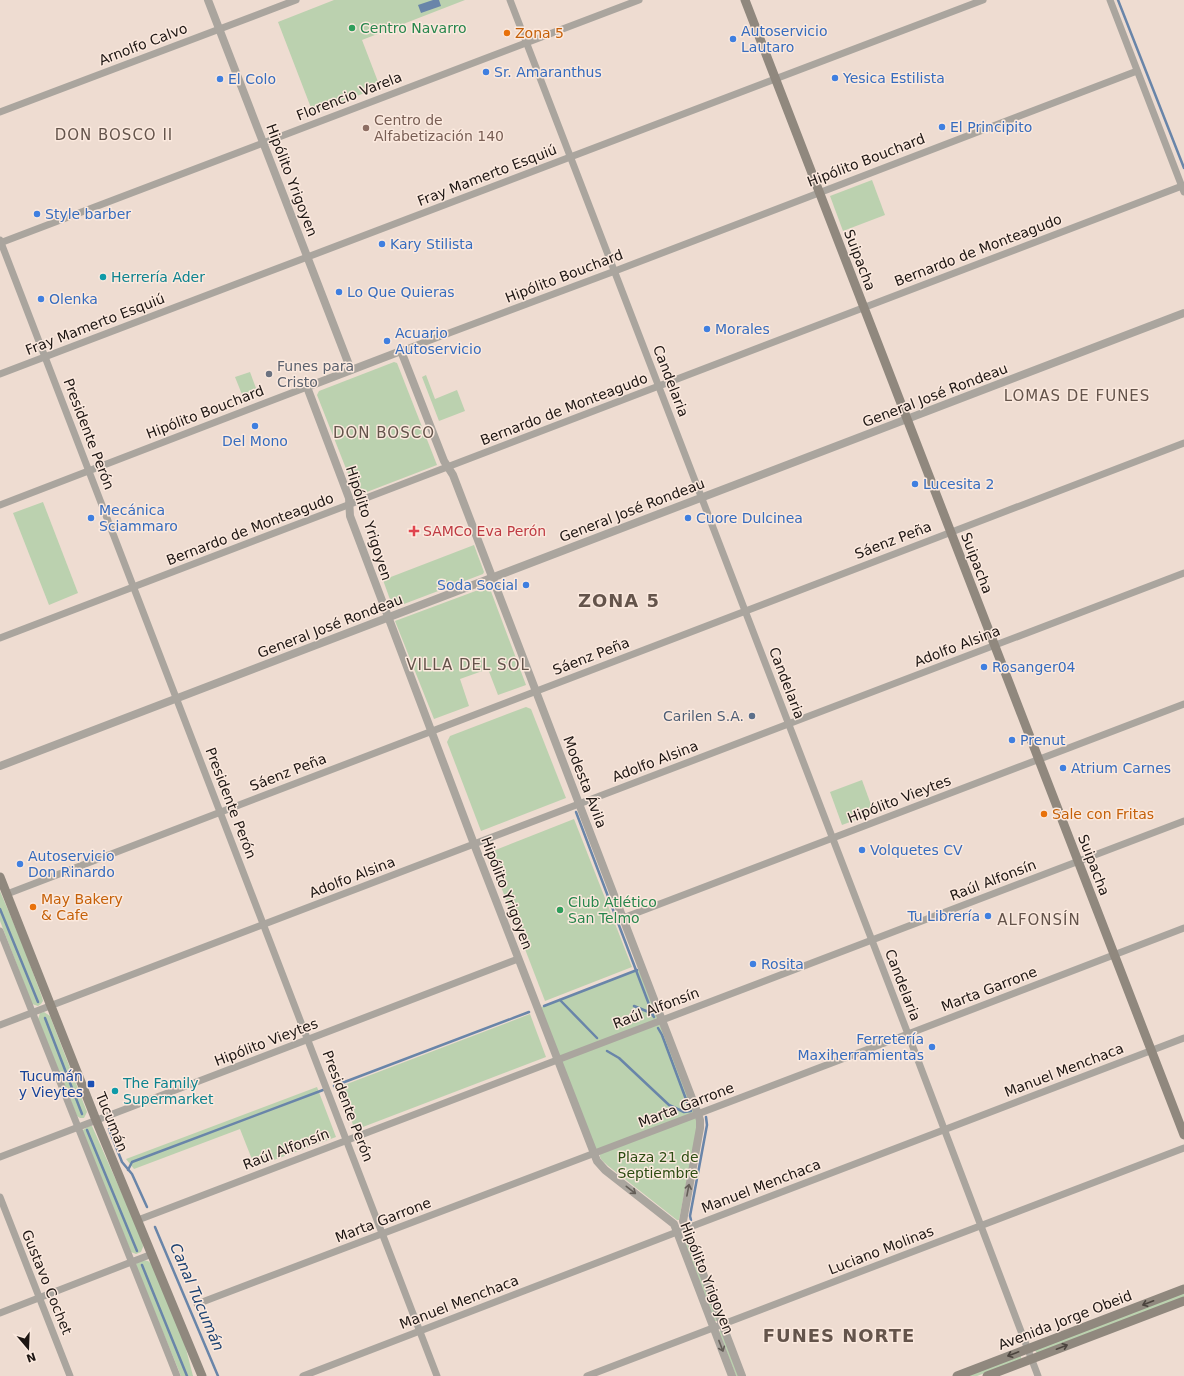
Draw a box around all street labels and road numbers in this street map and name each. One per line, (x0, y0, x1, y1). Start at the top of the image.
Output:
street label: Arnolfo Calvo (97, 20, 189, 68)
street label: Florencio Varela (294, 69, 404, 123)
street label: Hipólito Yrigoyen (263, 121, 321, 239)
street label: Hipólito Bouchard (805, 130, 927, 190)
street label: Fray Mamerto Esquiú (415, 141, 559, 209)
street label: Bernardo de Monteagudo (892, 211, 1064, 289)
street label: Suipacha (841, 227, 879, 293)
street label: Hipólito Bouchard (503, 246, 625, 306)
street label: Fray Mamerto Esquiú (23, 290, 167, 358)
street label: Candelaria (650, 343, 692, 419)
street label: General José Rondeau (860, 360, 1010, 430)
street label: Bernardo de Monteagudo (478, 370, 650, 448)
street label: Presidente Perón (60, 376, 118, 492)
street label: Hipólito Bouchard (144, 382, 266, 442)
street label: Hipólito Yrigoyen (343, 464, 395, 582)
street label: General José Rondeau (557, 475, 707, 545)
street label: Bernardo de Monteagudo (164, 490, 336, 568)
street label: Sáenz Peña (852, 518, 934, 562)
street label: Suipacha (958, 530, 996, 596)
street label: General José Rondeau (255, 591, 405, 661)
street label: Adolfo Alsina (912, 622, 1002, 670)
street label: Sáenz Peña (550, 634, 632, 678)
street label: Candelaria (766, 645, 808, 721)
street label: Modesta Ávila (560, 734, 610, 830)
street label: Adolfo Alsina (610, 737, 700, 785)
street label: Presidente Perón (202, 745, 260, 861)
street label: Sáenz Peña (247, 750, 329, 794)
street label: Hipólito Vieytes (845, 772, 953, 826)
street label: Suipacha (1075, 832, 1113, 898)
street label: Hipólito Yrigoyen (478, 834, 536, 952)
street label: Adolfo Alsina (307, 853, 397, 901)
street label: Raúl Alfonsín (948, 856, 1038, 904)
street label: Candelaria (882, 947, 924, 1023)
street label: Marta Garrone (939, 963, 1039, 1015)
street label: Raúl Alfonsín (611, 984, 701, 1032)
street label: Hipólito Vieytes (212, 1015, 320, 1069)
street label: Manuel Menchaca (1002, 1040, 1126, 1100)
street label: Presidente Perón (319, 1048, 377, 1164)
street label: Marta Garrone (636, 1079, 736, 1131)
street label: Tucumán (92, 1089, 131, 1154)
street label: Raúl Alfonsín (241, 1125, 331, 1173)
street label: Manuel Menchaca (699, 1156, 823, 1216)
street label: Marta Garrone (333, 1194, 433, 1246)
street label: Hipólito Yrigoyen (677, 1220, 737, 1336)
street label: Luciano Molinas (826, 1223, 936, 1277)
street label: Gustavo Cochet (19, 1227, 75, 1337)
street label: Manuel Menchaca (397, 1272, 521, 1332)
street label: Avenida Jorge Obeid (996, 1287, 1134, 1353)

